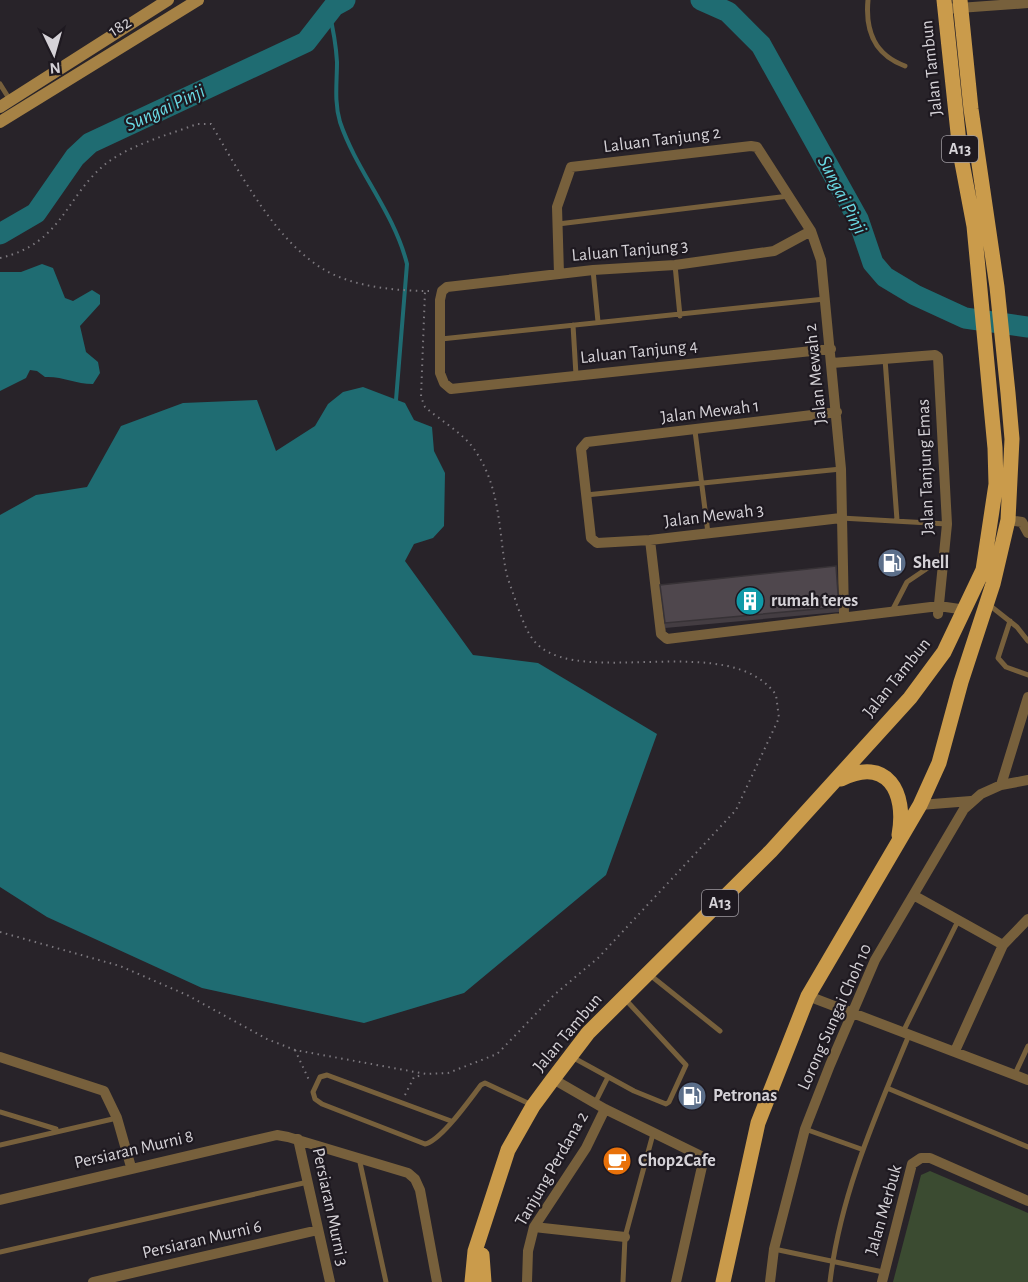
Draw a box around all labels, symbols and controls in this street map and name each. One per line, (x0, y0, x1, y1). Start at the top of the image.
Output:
street label: 182 (106, 13, 134, 41)
street label: Jalan Tambun (918, 19, 946, 117)
north arrow (24, 24, 84, 84)
text: N (49, 59, 61, 76)
water label: Sungai Pinji (122, 81, 208, 135)
street label: Laluan Tanjung 2 (602, 124, 722, 156)
road number: A13 (942, 136, 978, 162)
water label: Sungai Pinji (814, 152, 870, 238)
street label: Laluan Tanjung 3 (571, 237, 689, 265)
street label: Jalan Mewah 2 (802, 323, 830, 425)
street label: Laluan Tanjung 4 (579, 337, 699, 367)
street label: Jalan Mewah 1 (660, 397, 760, 427)
street label: Jalan Tanjung Emas (915, 399, 937, 535)
street label: Jalan Mewah 3 (663, 501, 765, 531)
fuel station icon: Shell (876, 547, 908, 579)
place label: Shell (913, 554, 949, 572)
building icon: rumah teres (734, 585, 766, 617)
place label: rumah teres (771, 592, 858, 610)
street label: Jalan Tambun (860, 635, 934, 721)
road number: A13 (702, 890, 738, 916)
street label: Lorong Sungai Choh 10 (795, 941, 875, 1093)
street label: Jalan Tambun (530, 990, 606, 1076)
fuel station icon: Petronas (676, 1080, 708, 1112)
place label: Petronas (713, 1087, 777, 1105)
street label: Tanjung Perdana 2 (512, 1109, 592, 1229)
street label: Persiaran Murni 8 (73, 1128, 195, 1172)
cafe icon: Chop2Cafe (601, 1145, 633, 1177)
street label: Persiaran Murni 3 (309, 1146, 351, 1268)
place label: Chop2Cafe (638, 1152, 716, 1170)
street label: Jalan Merbuk (863, 1162, 906, 1257)
street label: Persiaran Murni 6 (141, 1218, 263, 1262)

